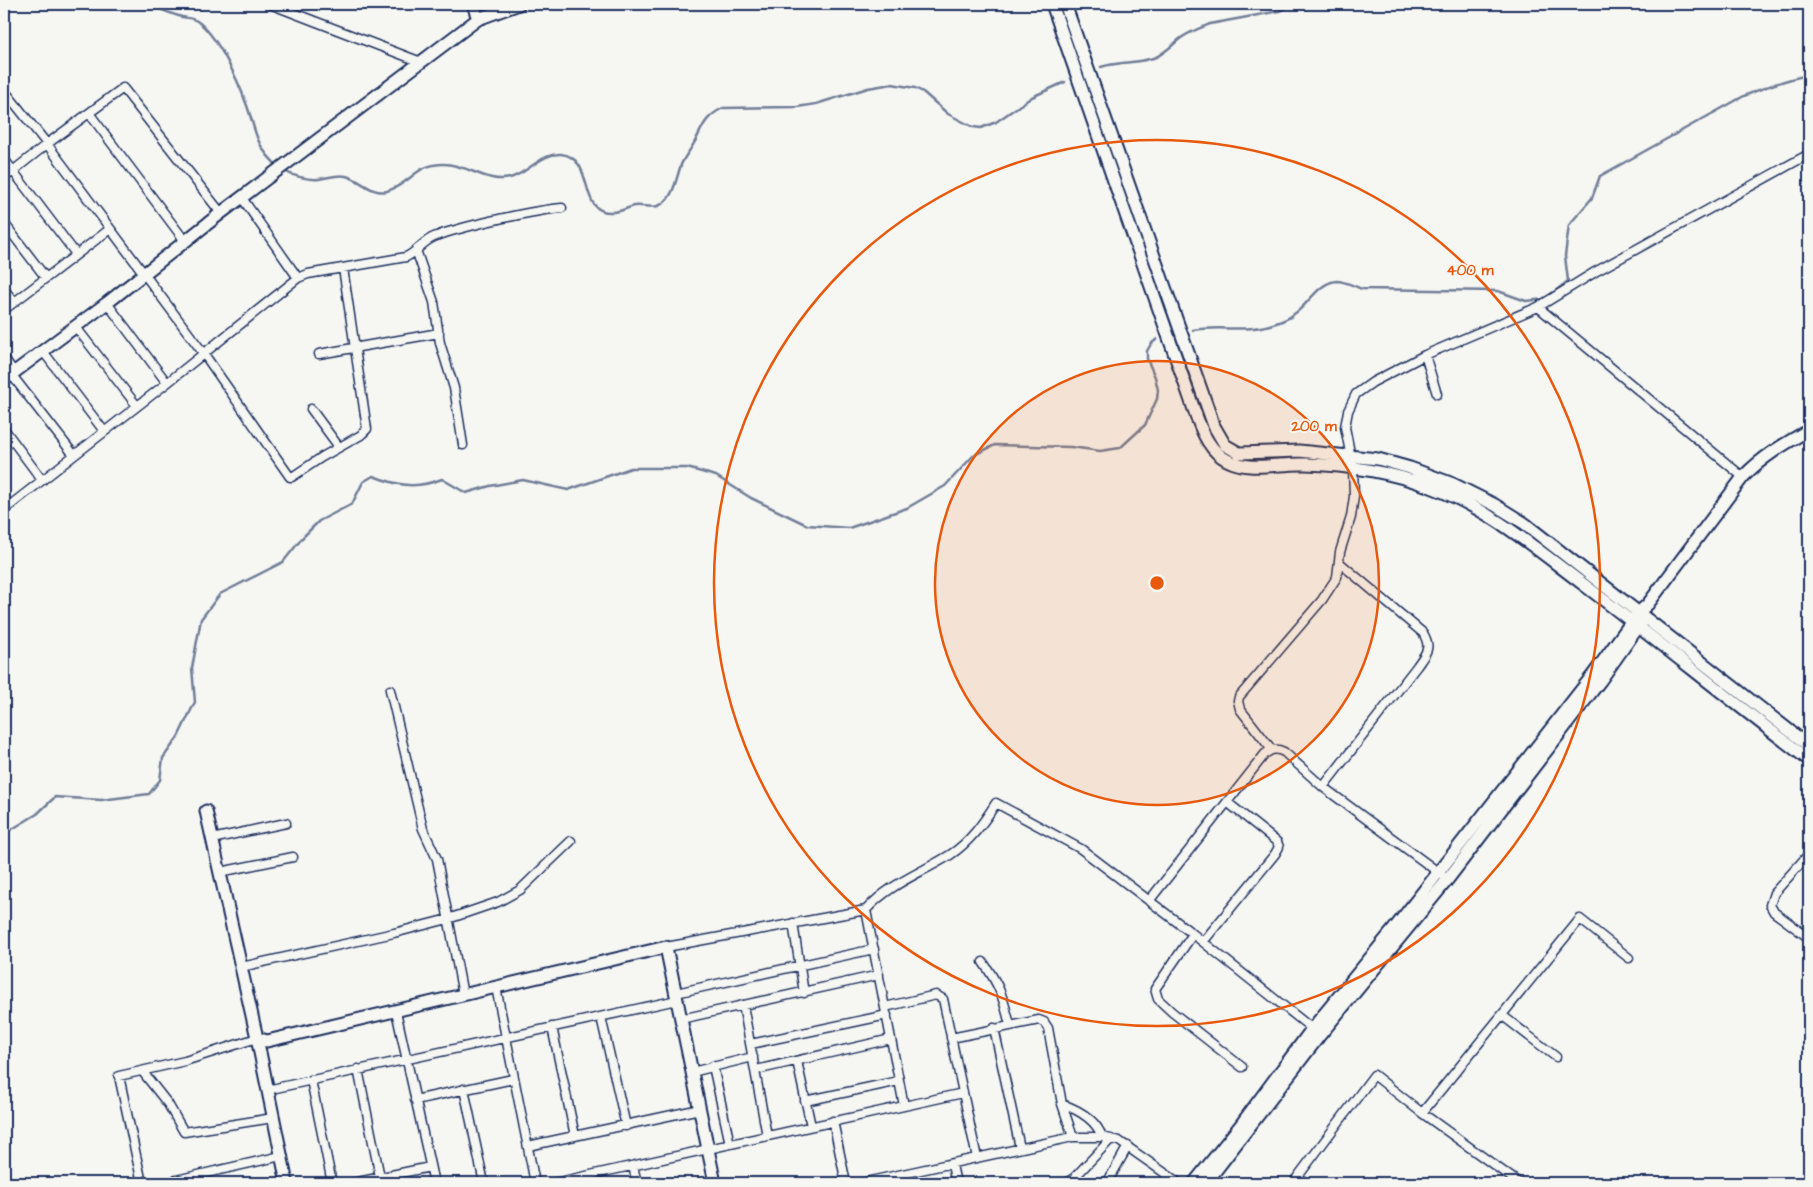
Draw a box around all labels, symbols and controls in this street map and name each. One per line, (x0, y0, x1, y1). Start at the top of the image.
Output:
text: 400 m (1447, 260, 1494, 281)
text: 200 m (1290, 416, 1337, 437)
centre of rings (1148, 574, 1166, 592)

